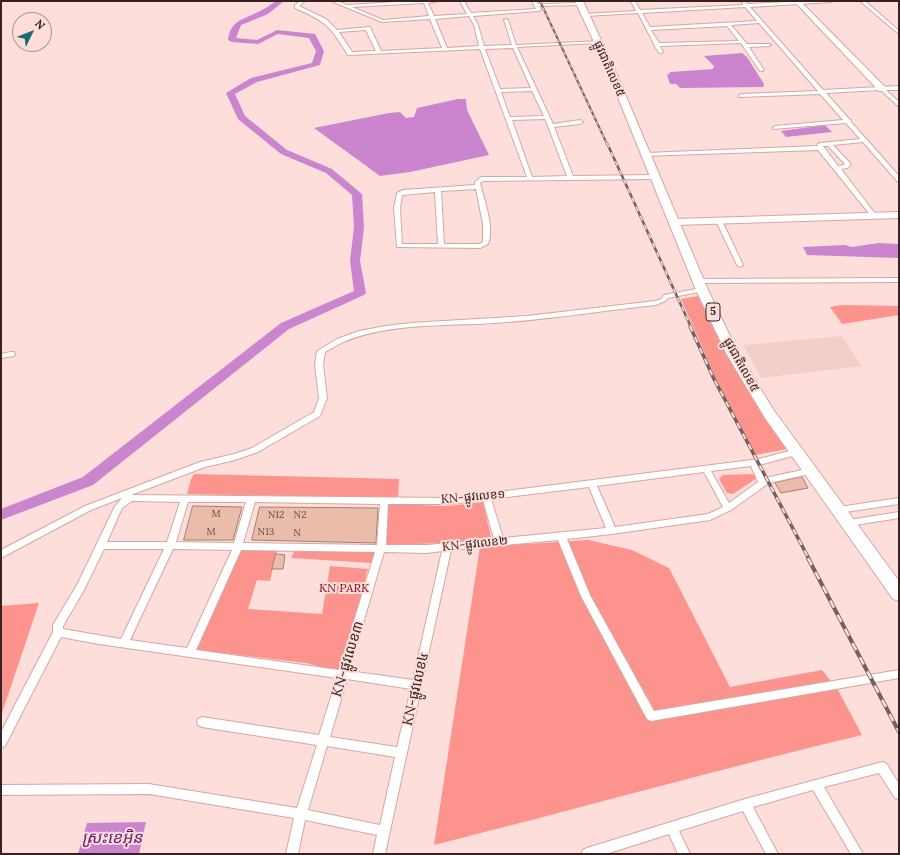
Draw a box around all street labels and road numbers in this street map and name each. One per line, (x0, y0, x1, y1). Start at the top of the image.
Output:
street label: ផ្លូវជាតិលេខ៥ (590, 39, 628, 99)
road number: 5 (706, 303, 720, 321)
street label: ផ្លូវជាតិលេខ៥ (720, 335, 762, 395)
street label: KN-ផ្លូវលេខ១ (440, 487, 506, 507)
street label: KN-ផ្លូវលេខ២ (442, 533, 508, 555)
street label: KN-ផ្លូវលេខ៣ (329, 619, 367, 699)
street label: KN-ផ្លូវលេខ៤ (399, 650, 433, 728)

